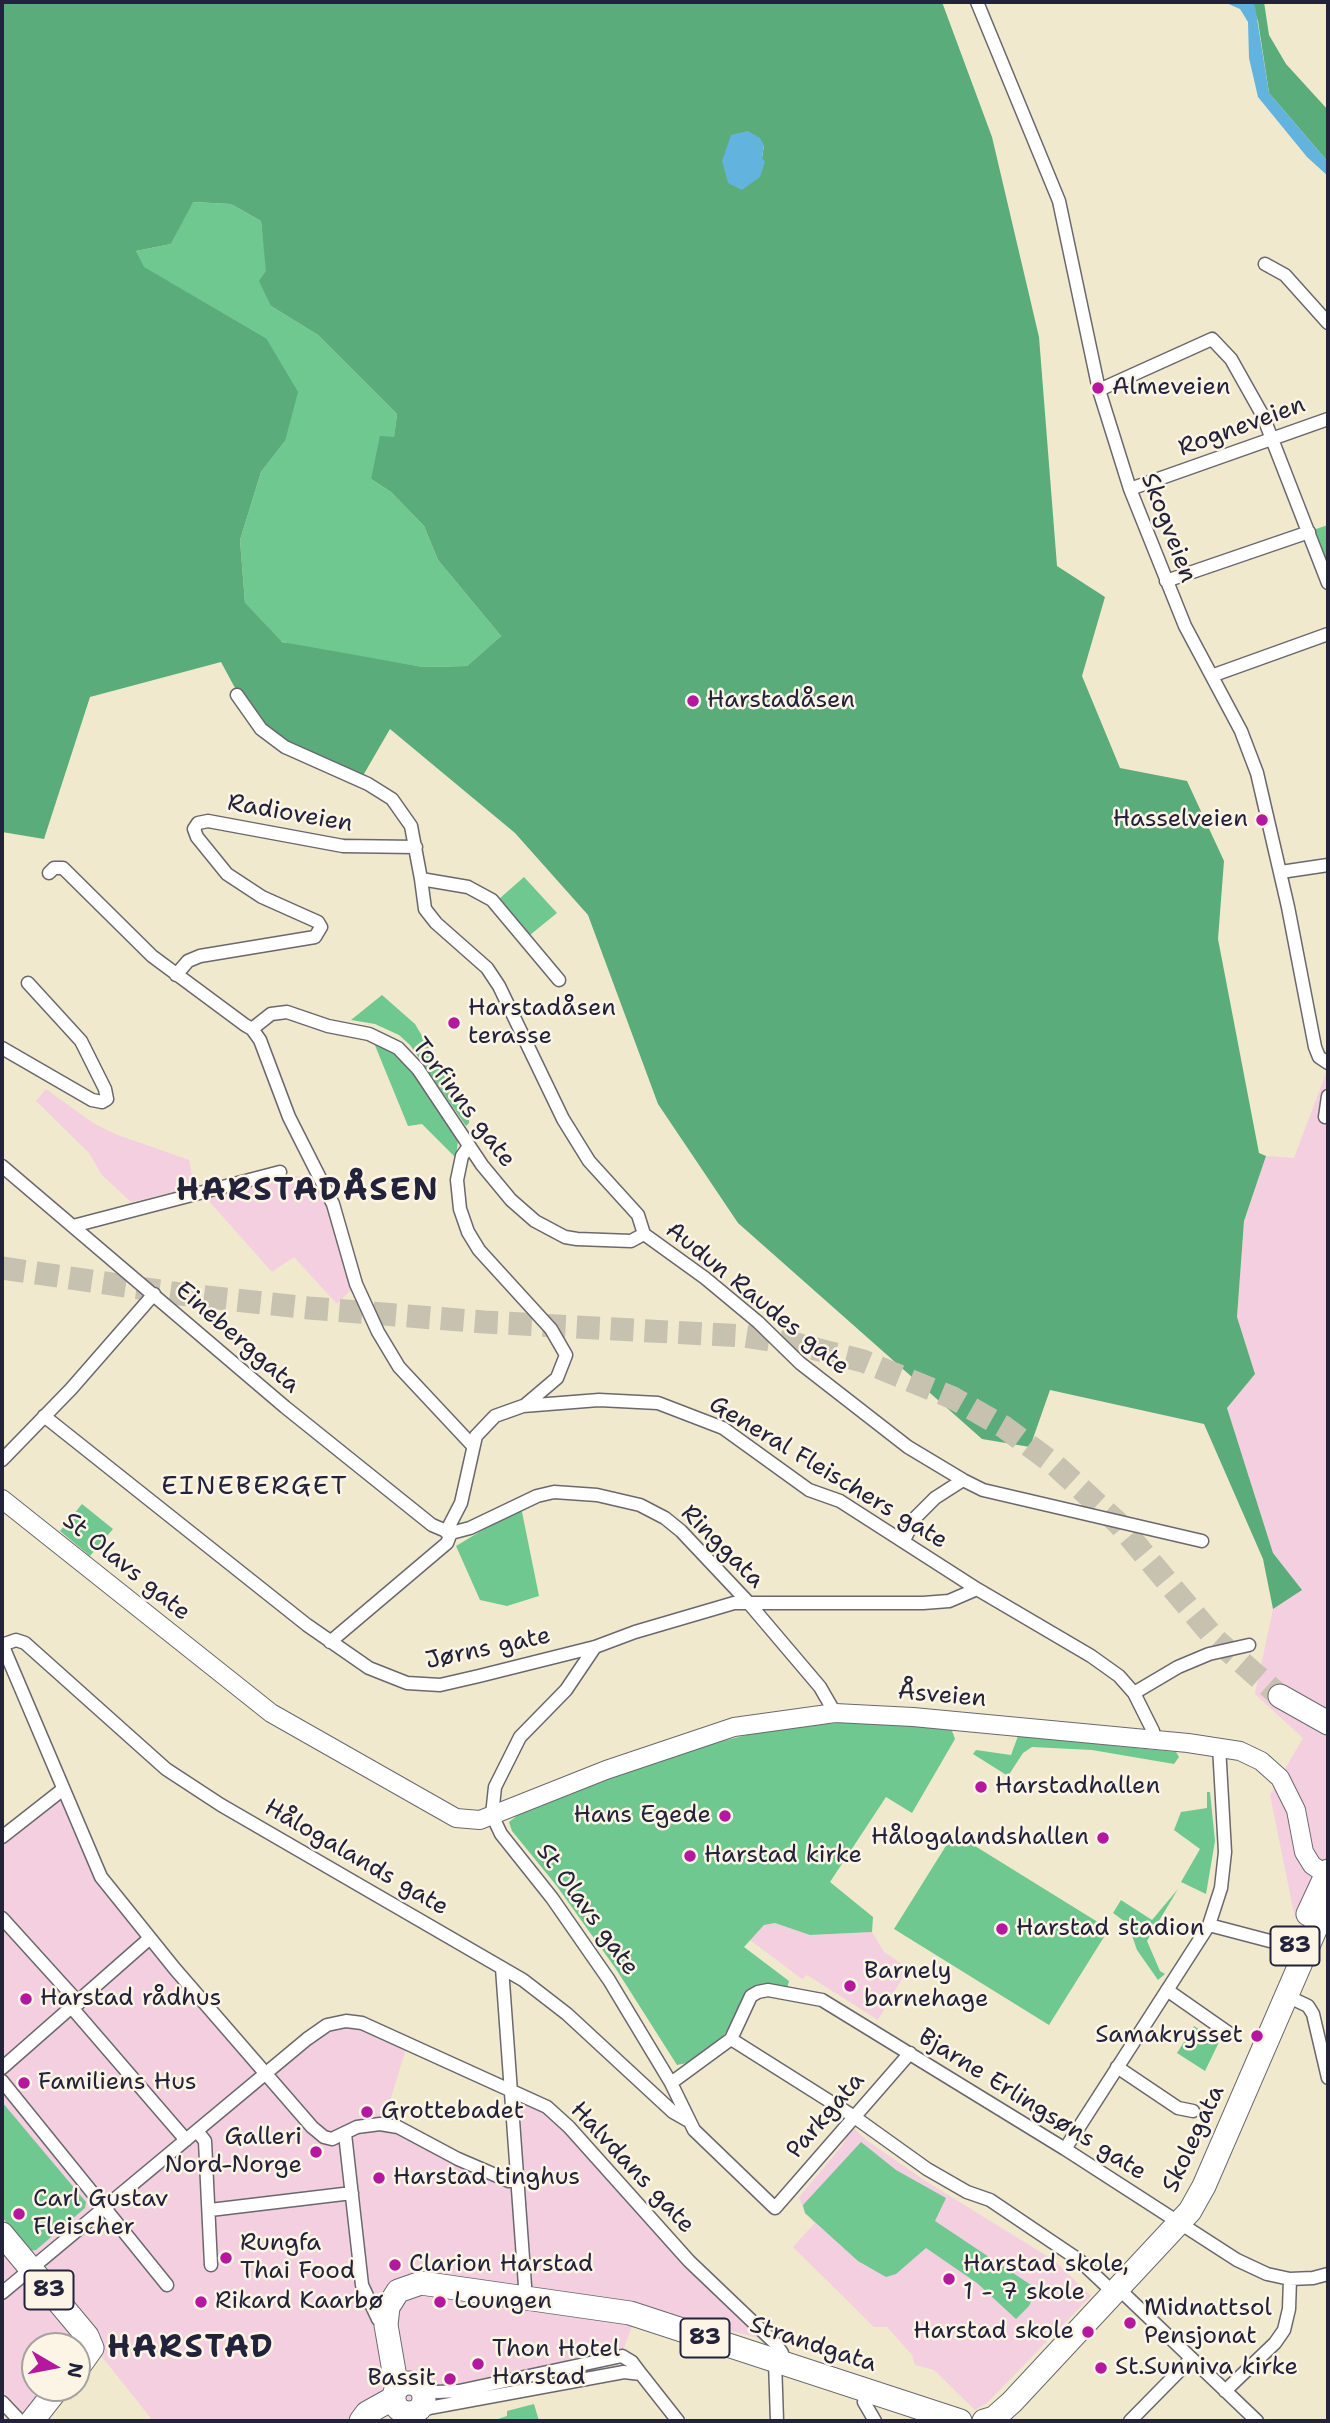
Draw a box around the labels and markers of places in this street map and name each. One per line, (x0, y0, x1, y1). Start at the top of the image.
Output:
place label: Almeveien (1112, 374, 1231, 402)
marker: Almeveien (1090, 380, 1106, 396)
place label: Harstadåsen (707, 687, 855, 715)
marker: Harstadåsen (685, 693, 701, 709)
place label: Hasselveien (1113, 806, 1248, 834)
marker: Hasselveien (1254, 812, 1270, 828)
place label: Harstadåsen terasse (468, 995, 616, 1051)
marker: Harstadåsen terasse (446, 1015, 462, 1031)
place label: Harstadhallen (995, 1773, 1160, 1801)
marker: Harstadhallen (973, 1779, 989, 1795)
place label: Hans Egede (574, 1802, 711, 1830)
marker: Hans Egede (717, 1808, 733, 1824)
place label: Hålogalandshallen (871, 1824, 1089, 1852)
marker: Hålogalandshallen (1095, 1830, 1111, 1846)
place label: Harstad kirke (704, 1842, 862, 1870)
marker: Harstad kirke (682, 1848, 698, 1864)
place label: Harstad stadion (1016, 1915, 1204, 1943)
marker: Harstad stadion (994, 1921, 1010, 1937)
place label: Barnely barnehage (864, 1958, 988, 2014)
marker: Barnely barnehage (842, 1978, 858, 1994)
place label: Harstad rådhus (40, 1985, 221, 2013)
marker: Harstad rådhus (18, 1991, 34, 2007)
place label: Samakrysset (1095, 2022, 1243, 2050)
marker: Samakrysset (1249, 2028, 1265, 2044)
place label: Familiens Hus (38, 2069, 197, 2097)
marker: Familiens Hus (16, 2075, 32, 2091)
place label: Grottebadet (381, 2098, 524, 2126)
marker: Grottebadet (359, 2104, 375, 2120)
place label: Galleri Nord-Norge (165, 2124, 302, 2180)
marker: Galleri Nord-Norge (308, 2144, 324, 2160)
place label: Harstad tinghus (393, 2164, 580, 2192)
marker: Harstad tinghus (371, 2170, 387, 2186)
place label: Carl Gustav Fleischer (33, 2186, 168, 2242)
marker: Carl Gustav Fleischer (11, 2206, 27, 2222)
place label: Rungfa Thai Food (240, 2230, 355, 2286)
marker: Rungfa Thai Food (218, 2250, 234, 2266)
place label: Clarion Harstad (409, 2251, 593, 2279)
place label: Harstad skole, 1 - 7 skole (963, 2251, 1129, 2307)
marker: Clarion Harstad (387, 2257, 403, 2273)
marker: Harstad skole, 1 - 7 skole (941, 2271, 957, 2287)
place label: Rikard Kaarbø (215, 2288, 383, 2316)
place label: Loungen (454, 2288, 552, 2316)
marker: Rikard Kaarbø (193, 2294, 209, 2310)
marker: Loungen (432, 2294, 448, 2310)
place label: Midnattsol Pensjonat (1144, 2295, 1272, 2351)
marker: Midnattsol Pensjonat (1122, 2315, 1138, 2331)
place label: Harstad skole (913, 2318, 1074, 2346)
marker: Harstad skole (1080, 2324, 1096, 2340)
place label: Thon Hotel Harstad (492, 2336, 620, 2392)
place label: St.Sunniva kirke (1115, 2354, 1298, 2382)
marker: Thon Hotel Harstad (470, 2356, 486, 2372)
marker: St.Sunniva kirke (1093, 2360, 1109, 2376)
place label: Bassit (367, 2365, 436, 2393)
marker: Bassit (442, 2371, 458, 2387)

